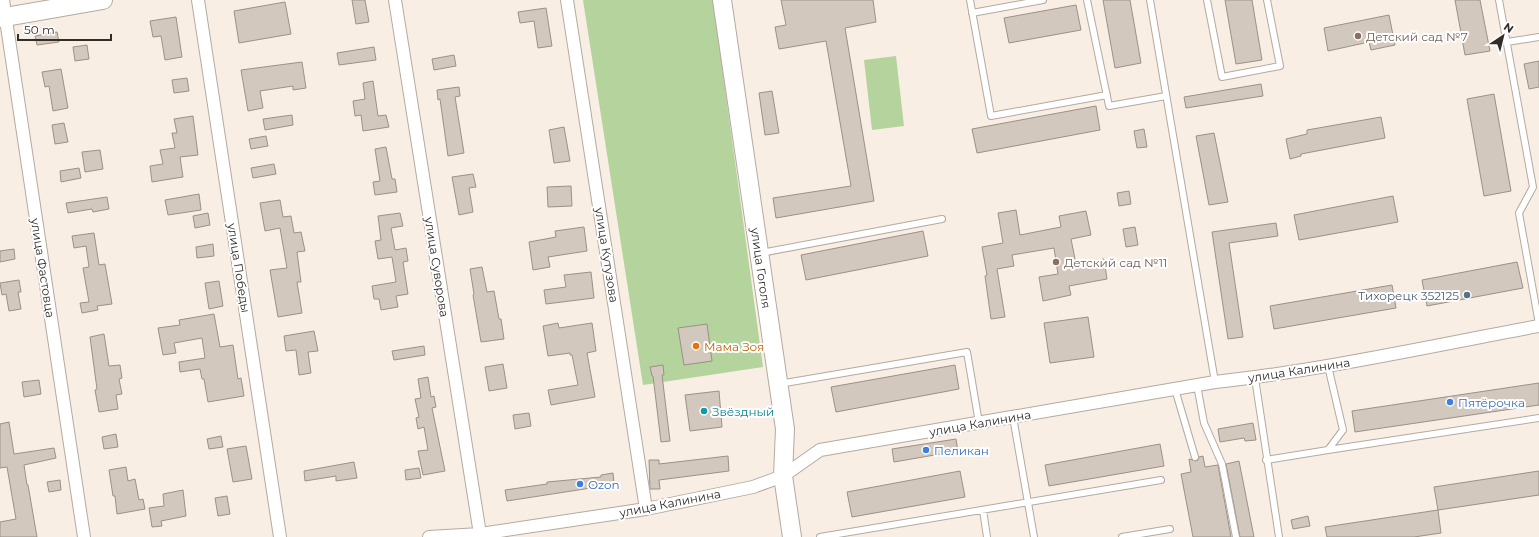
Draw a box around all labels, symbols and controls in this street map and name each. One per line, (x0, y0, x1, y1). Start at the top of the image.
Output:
scale bar (18, 16, 111, 42)
north arrow (1483, 16, 1523, 56)
text: N (1501, 20, 1516, 36)
text: 50 m (24, 22, 55, 37)
place label: Детский сад №7 (1366, 29, 1468, 44)
marker: Детский сад №7 (1353, 31, 1363, 41)
street label: улица Кутузова (592, 205, 622, 304)
street label: улица Суворова (422, 215, 452, 318)
street label: улица Фастовца (28, 216, 58, 319)
street label: улица Победы (224, 221, 253, 314)
street label: улица Гоголя (748, 226, 774, 309)
place label: Детский сад №11 (1064, 255, 1167, 270)
marker: Детский сад №11 (1051, 257, 1061, 267)
place label: Тихорецк 352125 (1358, 288, 1459, 303)
marker: Тихорецк 352125 (1462, 290, 1472, 300)
place label: Мама Зоя (704, 339, 764, 354)
marker: Мама Зоя (691, 341, 701, 351)
street label: улица Калинина (1246, 355, 1351, 386)
place label: Пятёрочка (1458, 395, 1525, 410)
marker: Пятёрочка (1445, 397, 1455, 407)
place label: Звёздный (712, 404, 774, 419)
marker: Звёздный (699, 406, 709, 416)
street label: улица Калинина (927, 407, 1032, 440)
place label: Пеликан (934, 443, 989, 458)
marker: Пеликан (921, 445, 931, 455)
place label: Ozon (588, 477, 620, 492)
marker: Ozon (575, 479, 585, 489)
street label: улица Калинина (617, 486, 722, 520)

